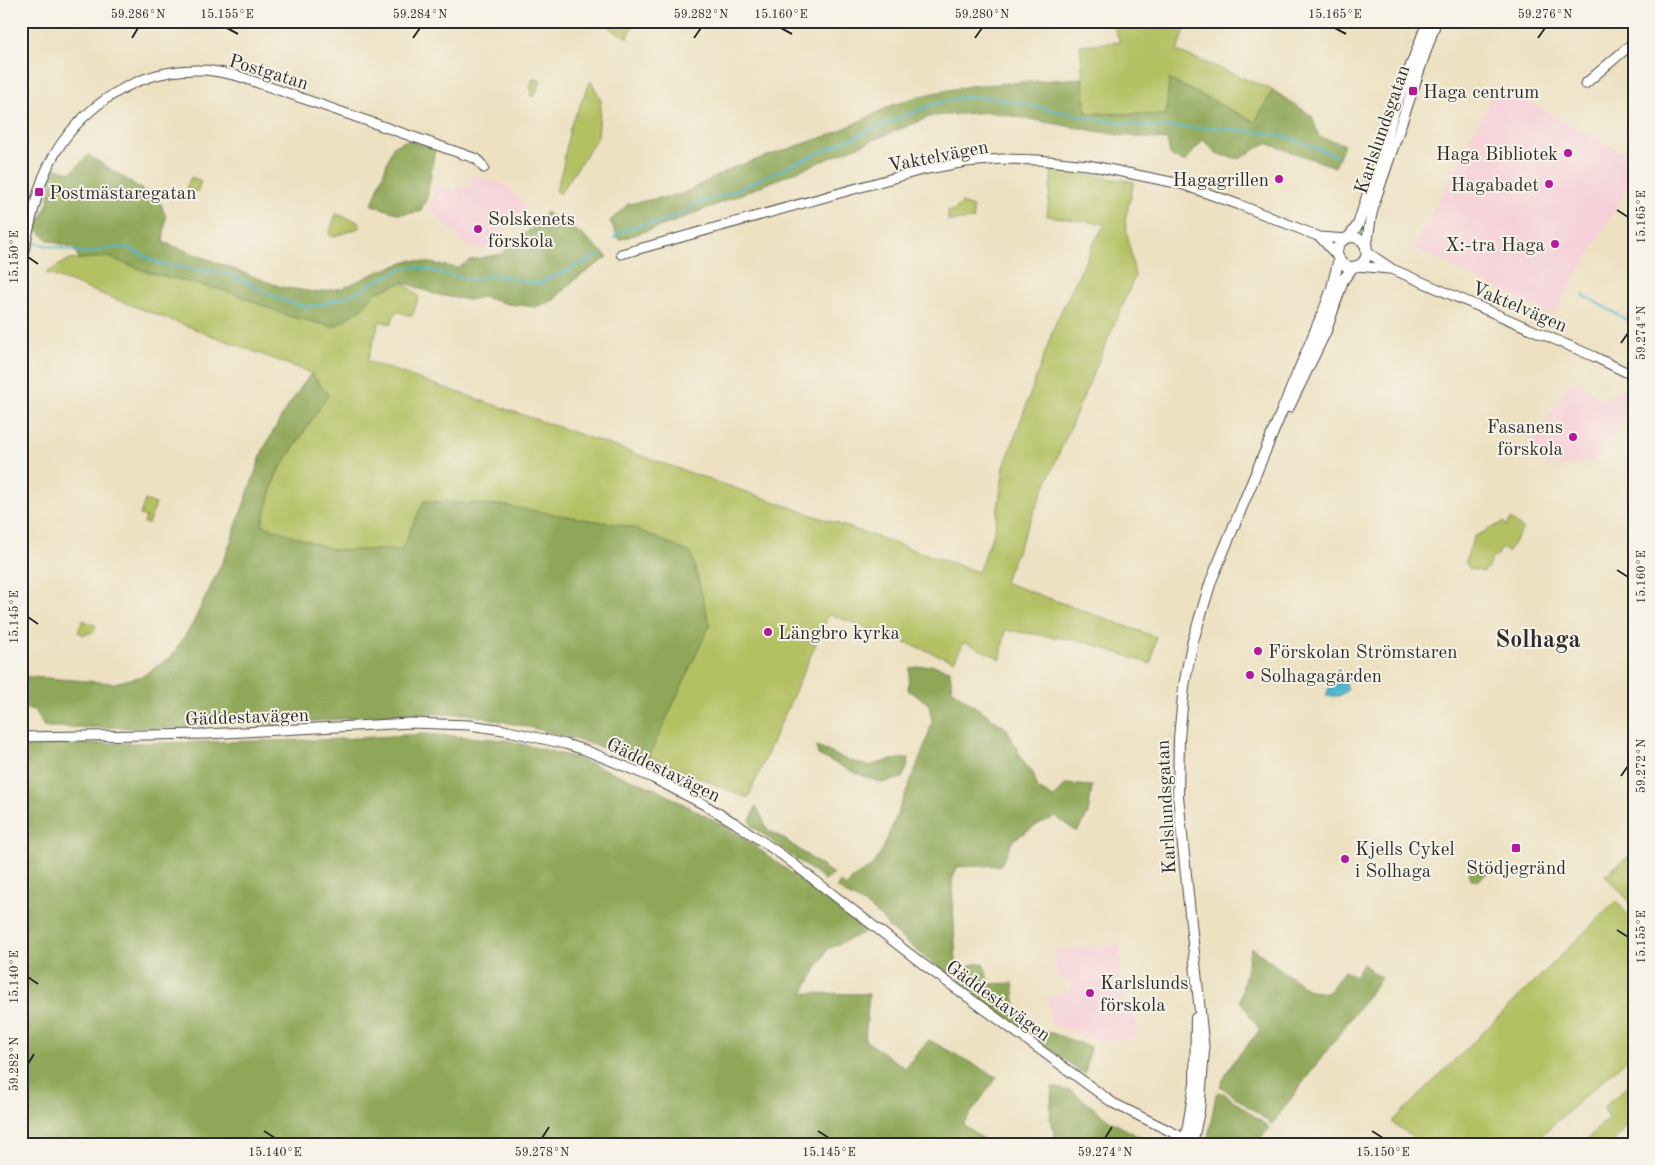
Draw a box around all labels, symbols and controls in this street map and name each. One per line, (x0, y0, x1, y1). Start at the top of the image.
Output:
text: 59.286°N (111, 8, 165, 21)
text: 15.155°E (200, 8, 254, 21)
text: 59.284°N (393, 8, 447, 21)
text: 59.282°N (674, 8, 728, 21)
text: 15.160°E (754, 8, 808, 21)
text: 59.280°N (955, 8, 1009, 21)
text: 15.165°E (1308, 8, 1362, 21)
text: 59.276°N (1518, 8, 1572, 21)
street label: Postgatan (226, 52, 310, 94)
street label: Karlslundsgatan (1352, 63, 1414, 197)
place label: Haga centrum (1423, 84, 1539, 103)
marker: Haga centrum (1407, 85, 1419, 97)
street label: Vaktelvägen (887, 138, 990, 176)
place label: Haga Bibliotek (1436, 146, 1558, 165)
marker: Haga Bibliotek (1562, 147, 1574, 159)
place label: Hagagrillen (1173, 172, 1269, 191)
marker: Hagagrillen (1273, 173, 1285, 185)
place label: Hagabadet (1451, 177, 1539, 196)
marker: Hagabadet (1543, 178, 1555, 190)
place label: Postmästaregatan (49, 185, 196, 204)
marker: Postmästaregatan (33, 186, 45, 198)
text: 15.165°E (1635, 190, 1648, 244)
place label: Solskenets förskola (488, 211, 575, 252)
marker: Solskenets förskola (472, 223, 484, 235)
text: 15.150°E (8, 230, 21, 284)
place label: X:-tra Haga (1445, 237, 1546, 256)
marker: X:-tra Haga (1549, 238, 1561, 250)
street label: Vaktelvägen (1469, 280, 1570, 337)
text: 59.274°N (1635, 306, 1648, 360)
place label: Fasanens förskola (1487, 419, 1564, 460)
marker: Fasanens förskola (1567, 431, 1579, 443)
text: 15.160°E (1635, 550, 1648, 604)
text: 15.145°E (8, 590, 21, 644)
place label: Längbro kyrka (778, 625, 901, 644)
marker: Längbro kyrka (762, 626, 774, 638)
district label: Solhaga (1495, 629, 1581, 653)
place label: Förskolan Strömstaren (1268, 644, 1458, 663)
marker: Förskolan Strömstaren (1252, 645, 1264, 657)
place label: Solhagagården (1260, 668, 1382, 687)
marker: Solhagagården (1244, 669, 1256, 681)
street label: Gäddestavägen (185, 707, 309, 730)
street label: Gäddestavägen (603, 736, 723, 807)
street label: Karlslundsgatan (1154, 739, 1181, 875)
text: 59.272°N (1635, 739, 1648, 793)
place label: Kjells Cykel i Solhaga (1355, 841, 1455, 882)
marker: Stödjegränd (1510, 842, 1522, 854)
marker: Kjells Cykel i Solhaga (1339, 853, 1351, 865)
place label: Stödjegränd (1466, 860, 1566, 879)
text: 15.155°E (1635, 910, 1648, 964)
text: 15.140°E (8, 950, 21, 1004)
street label: Gäddestavägen (942, 958, 1053, 1046)
place label: Karlslunds förskola (1100, 975, 1189, 1016)
marker: Karlslunds förskola (1084, 987, 1096, 999)
text: 59.282°N (8, 1037, 21, 1091)
text: 15.140°E (248, 1146, 302, 1159)
text: 59.278°N (515, 1146, 569, 1159)
text: 15.145°E (802, 1146, 856, 1159)
text: 59.274°N (1078, 1146, 1132, 1159)
text: 15.150°E (1356, 1146, 1410, 1159)

